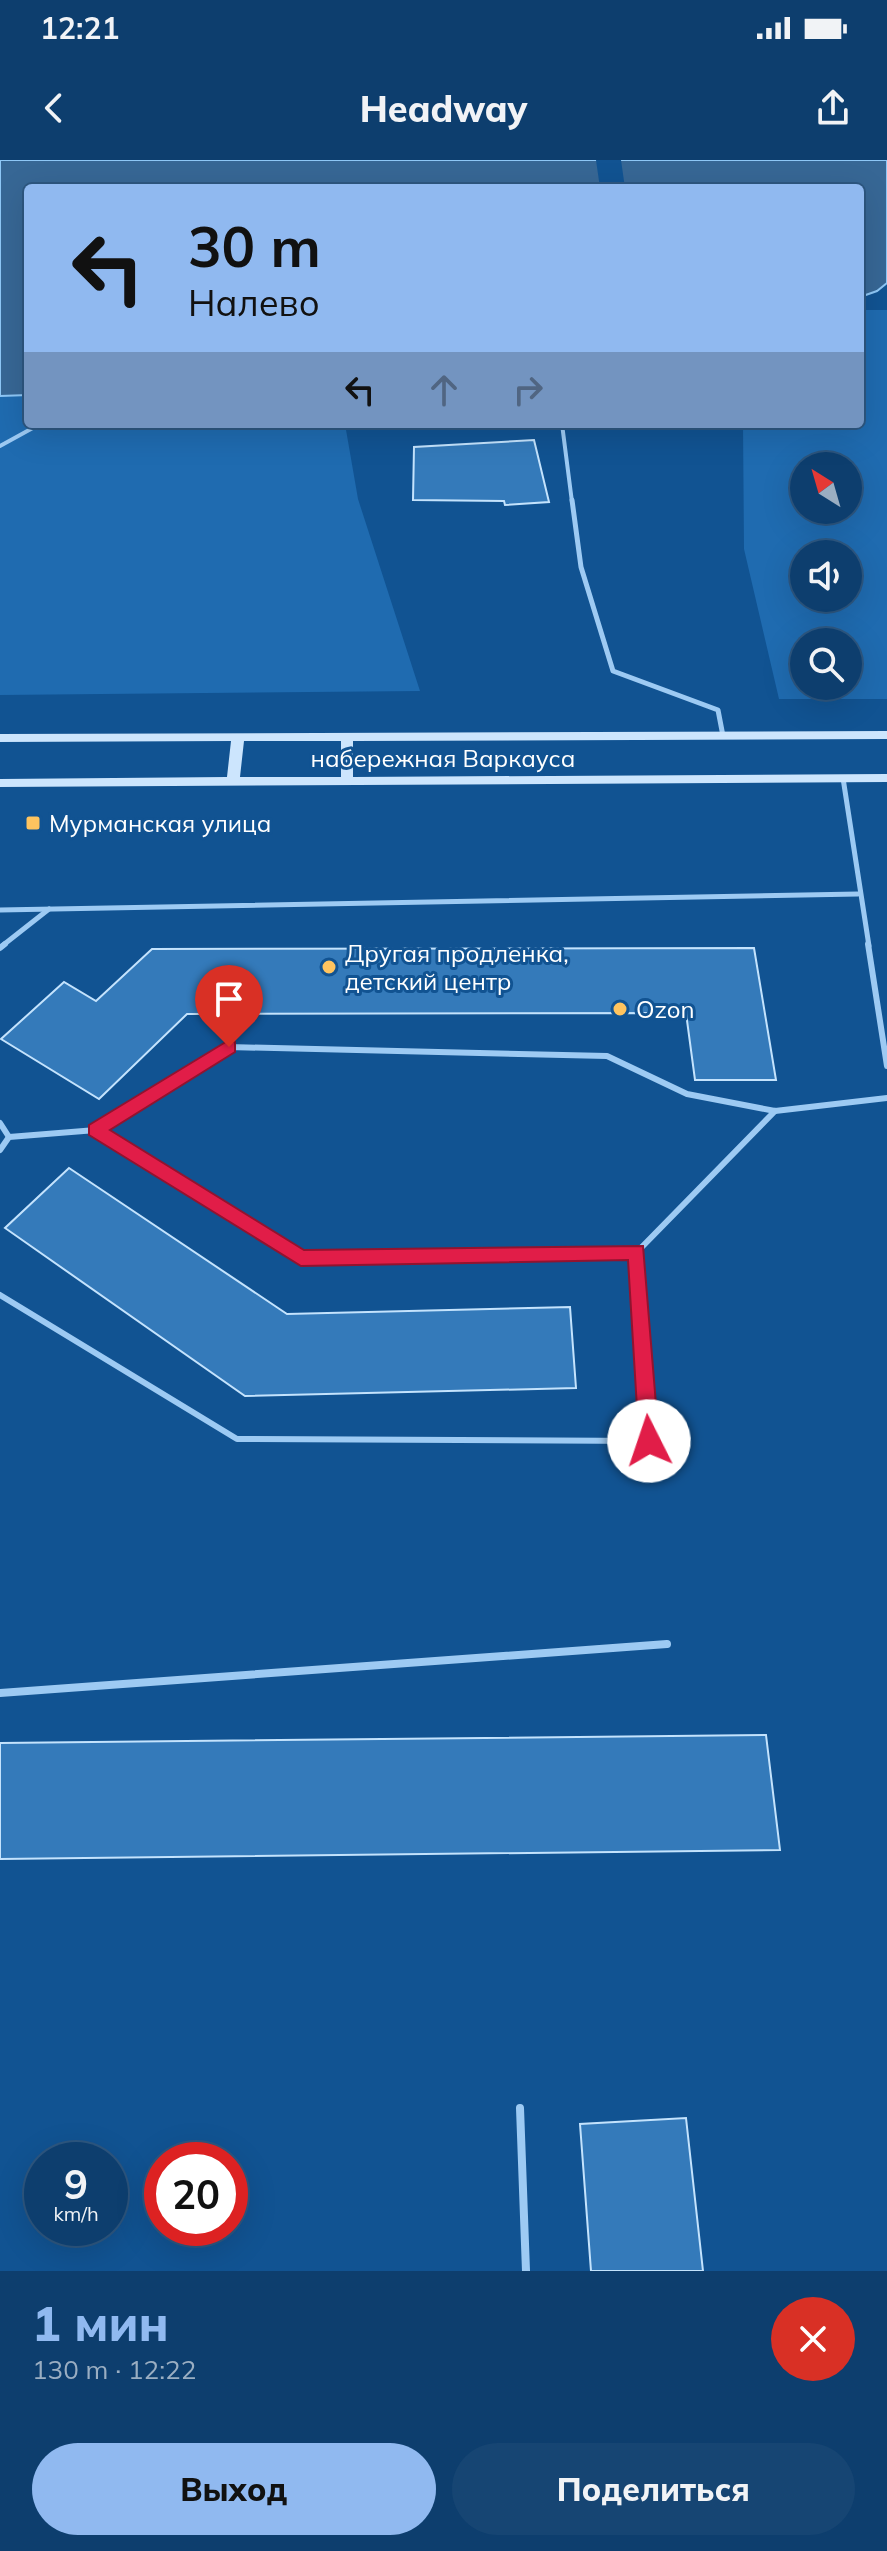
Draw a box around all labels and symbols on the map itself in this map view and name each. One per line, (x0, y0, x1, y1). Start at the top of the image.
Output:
north arrow (790, 452, 862, 524)
street label: набережная Варкауса (311, 743, 575, 773)
place label: Мурманская улица (49, 808, 271, 838)
marker: Мурманская улица (24, 814, 42, 832)
place label: Другая продленка, детский центр (345, 938, 569, 996)
marker: Другая продленка, детский центр (320, 958, 338, 976)
pin (195, 965, 263, 1047)
place label: Ozon (636, 994, 695, 1024)
marker: Ozon (611, 1000, 629, 1018)
position arrow (607, 1399, 691, 1483)
speed limit sign: 20 (144, 2142, 248, 2246)

